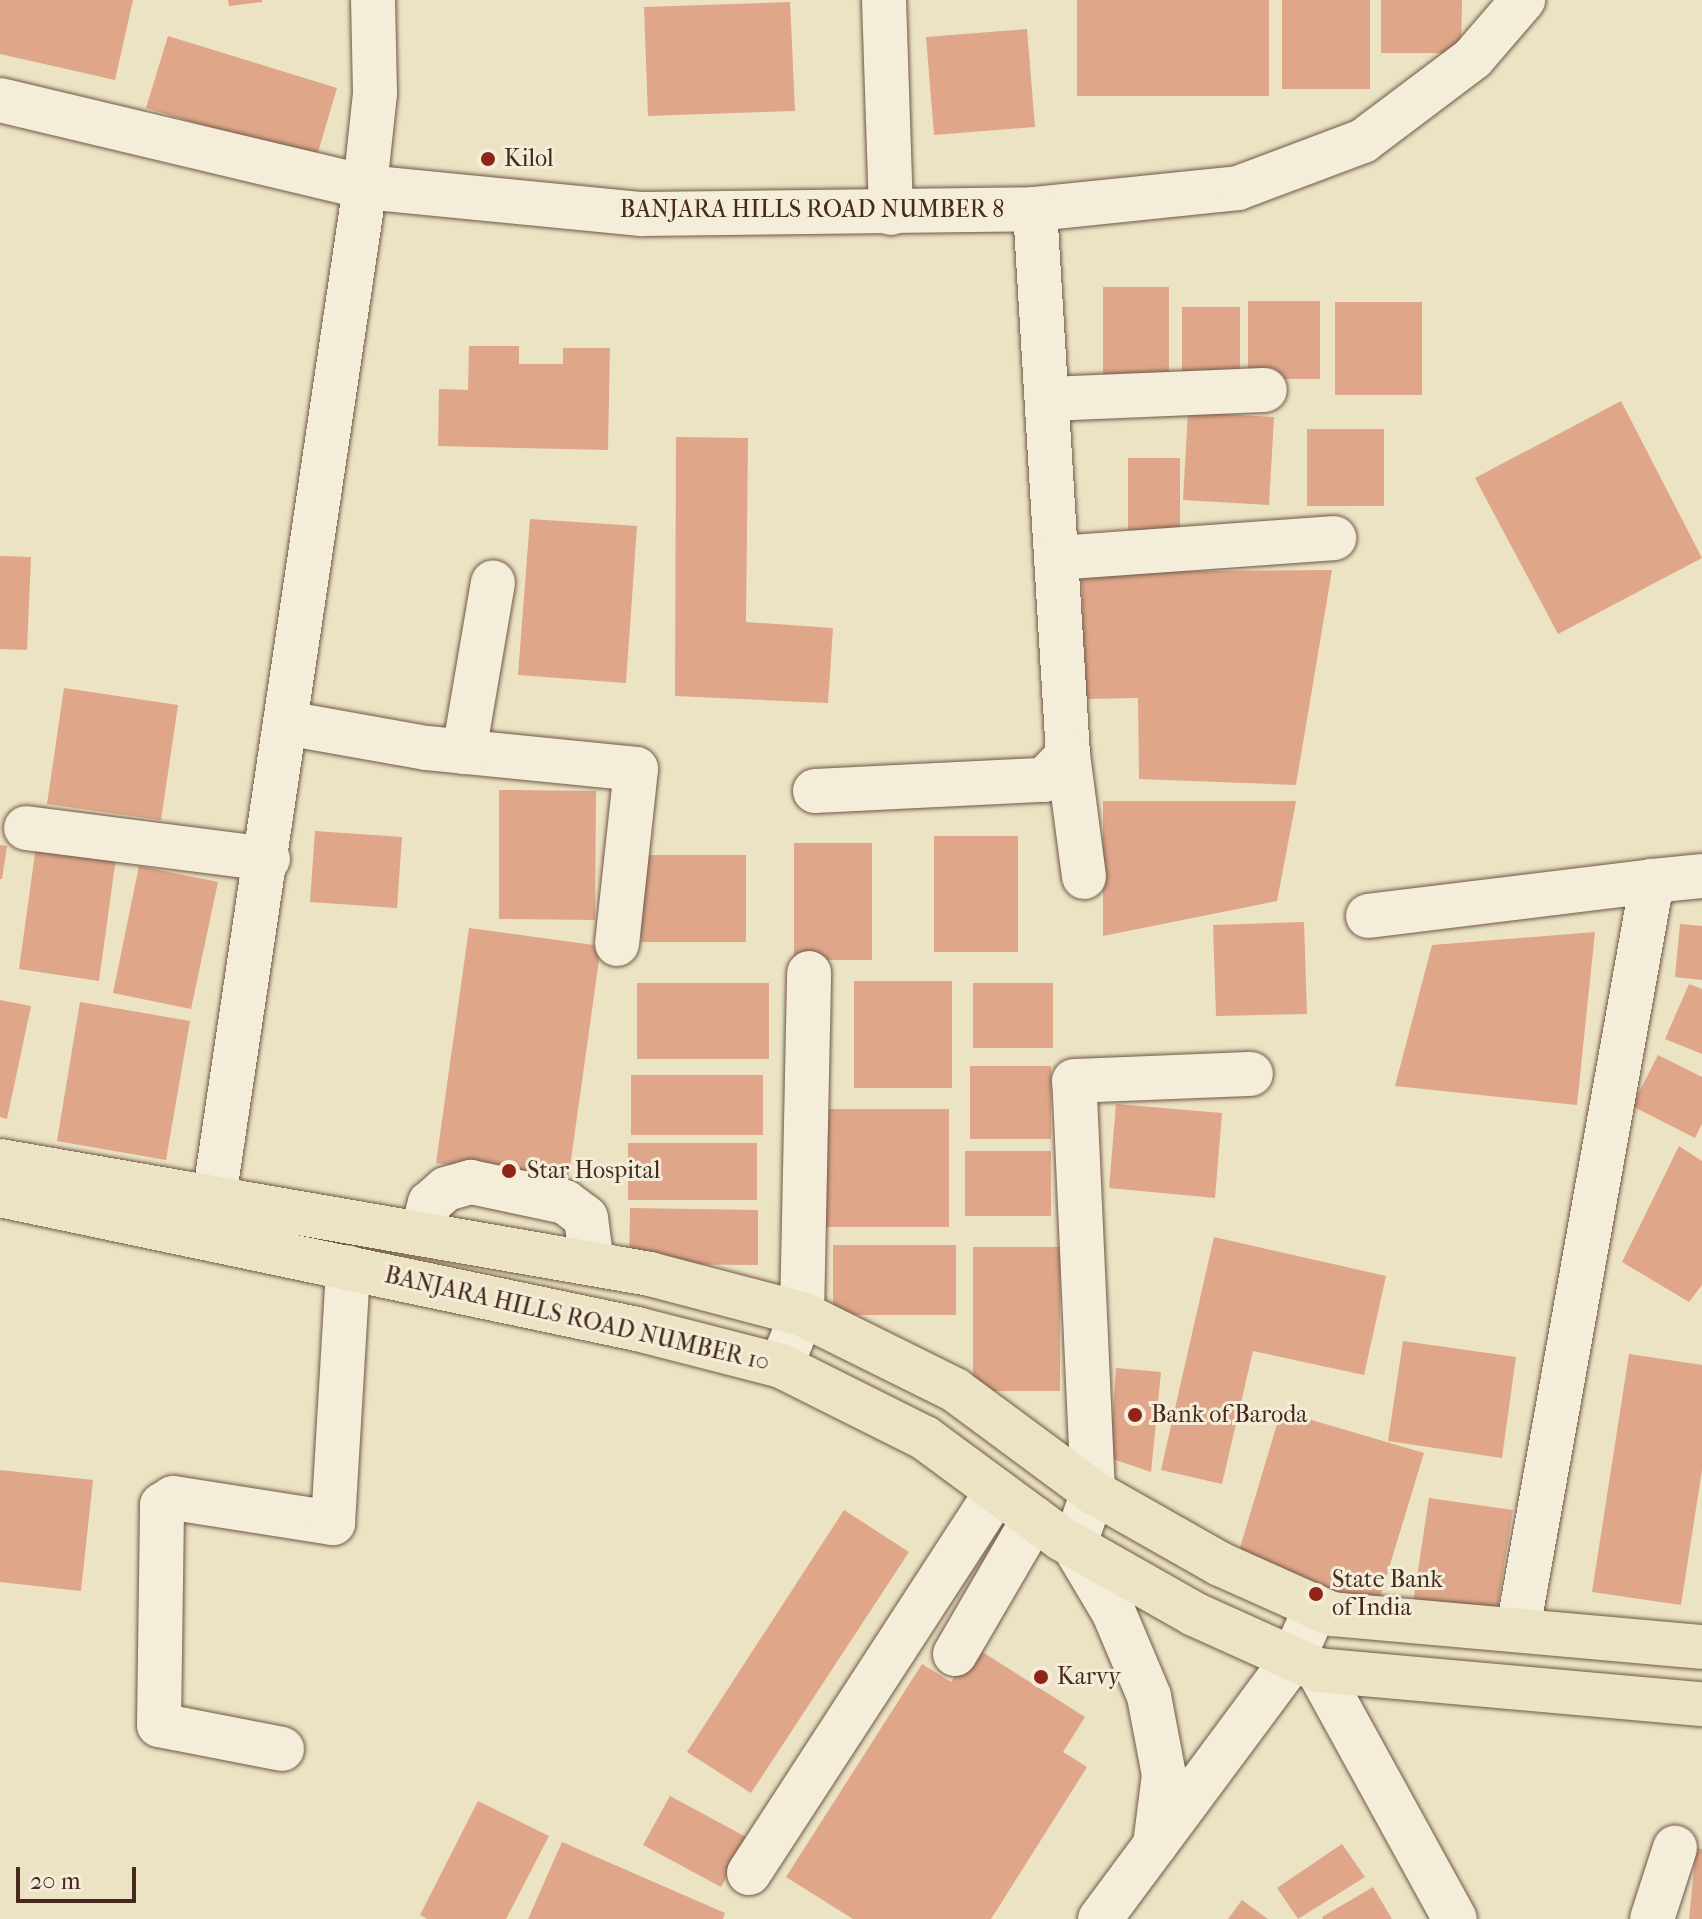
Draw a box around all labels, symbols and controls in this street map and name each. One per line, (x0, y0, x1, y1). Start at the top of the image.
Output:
place label: Kilol (504, 145, 554, 173)
marker: Kilol (479, 150, 497, 168)
street label: BANJARA HILLS ROAD NUMBER 8 (620, 196, 1004, 224)
place label: Star Hospital (527, 1157, 660, 1185)
marker: Star Hospital (498, 1160, 520, 1182)
street label: BANJARA HILLS ROAD NUMBER 10 (382, 1261, 772, 1377)
place label: Bank of Baroda (1151, 1401, 1307, 1429)
marker: Bank of Baroda (1126, 1406, 1144, 1424)
place label: State Bank of India (1332, 1566, 1443, 1622)
marker: State Bank of India (1307, 1585, 1325, 1603)
place label: Karvy (1057, 1663, 1121, 1691)
marker: Karvy (1032, 1668, 1050, 1686)
scale bar (20, 1851, 140, 1901)
text: 20 m (30, 1867, 81, 1895)

